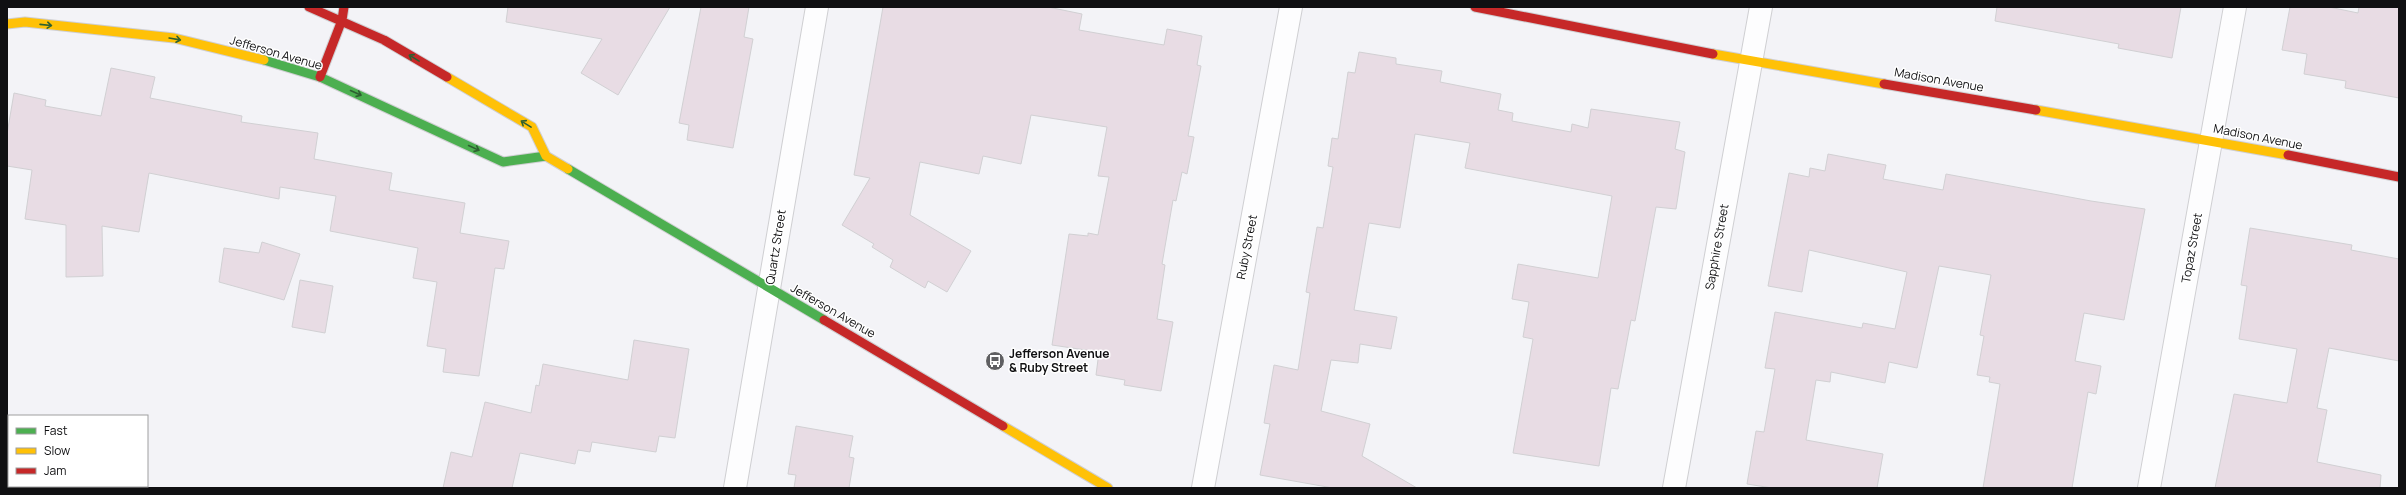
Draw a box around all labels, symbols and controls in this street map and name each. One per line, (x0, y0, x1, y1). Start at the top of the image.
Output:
one-way arrow (39, 21, 52, 28)
street label: Jefferson Avenue (228, 31, 324, 74)
one-way arrow (168, 35, 181, 43)
one-way arrow (408, 53, 420, 61)
street label: Madison Avenue (1893, 63, 1985, 96)
one-way arrow (350, 90, 362, 97)
one-way arrow (520, 119, 532, 127)
street label: Madison Avenue (2212, 120, 2304, 154)
one-way arrow (468, 145, 480, 152)
street label: Sapphire Street (1701, 202, 1732, 291)
street label: Quartz Street (761, 208, 790, 286)
street label: Topaz Street (2177, 211, 2206, 284)
street label: Ruby Street (1232, 213, 1261, 281)
street label: Jefferson Avenue (788, 279, 879, 342)
place label: Jefferson Avenue & Ruby Street (1009, 345, 1109, 376)
bus stop icon: Jefferson Avenue & Ruby Street (984, 350, 1006, 372)
legend (8, 415, 148, 487)
text: Fast (44, 422, 68, 439)
text: Slow (44, 442, 70, 459)
text: Jam (44, 462, 66, 479)

